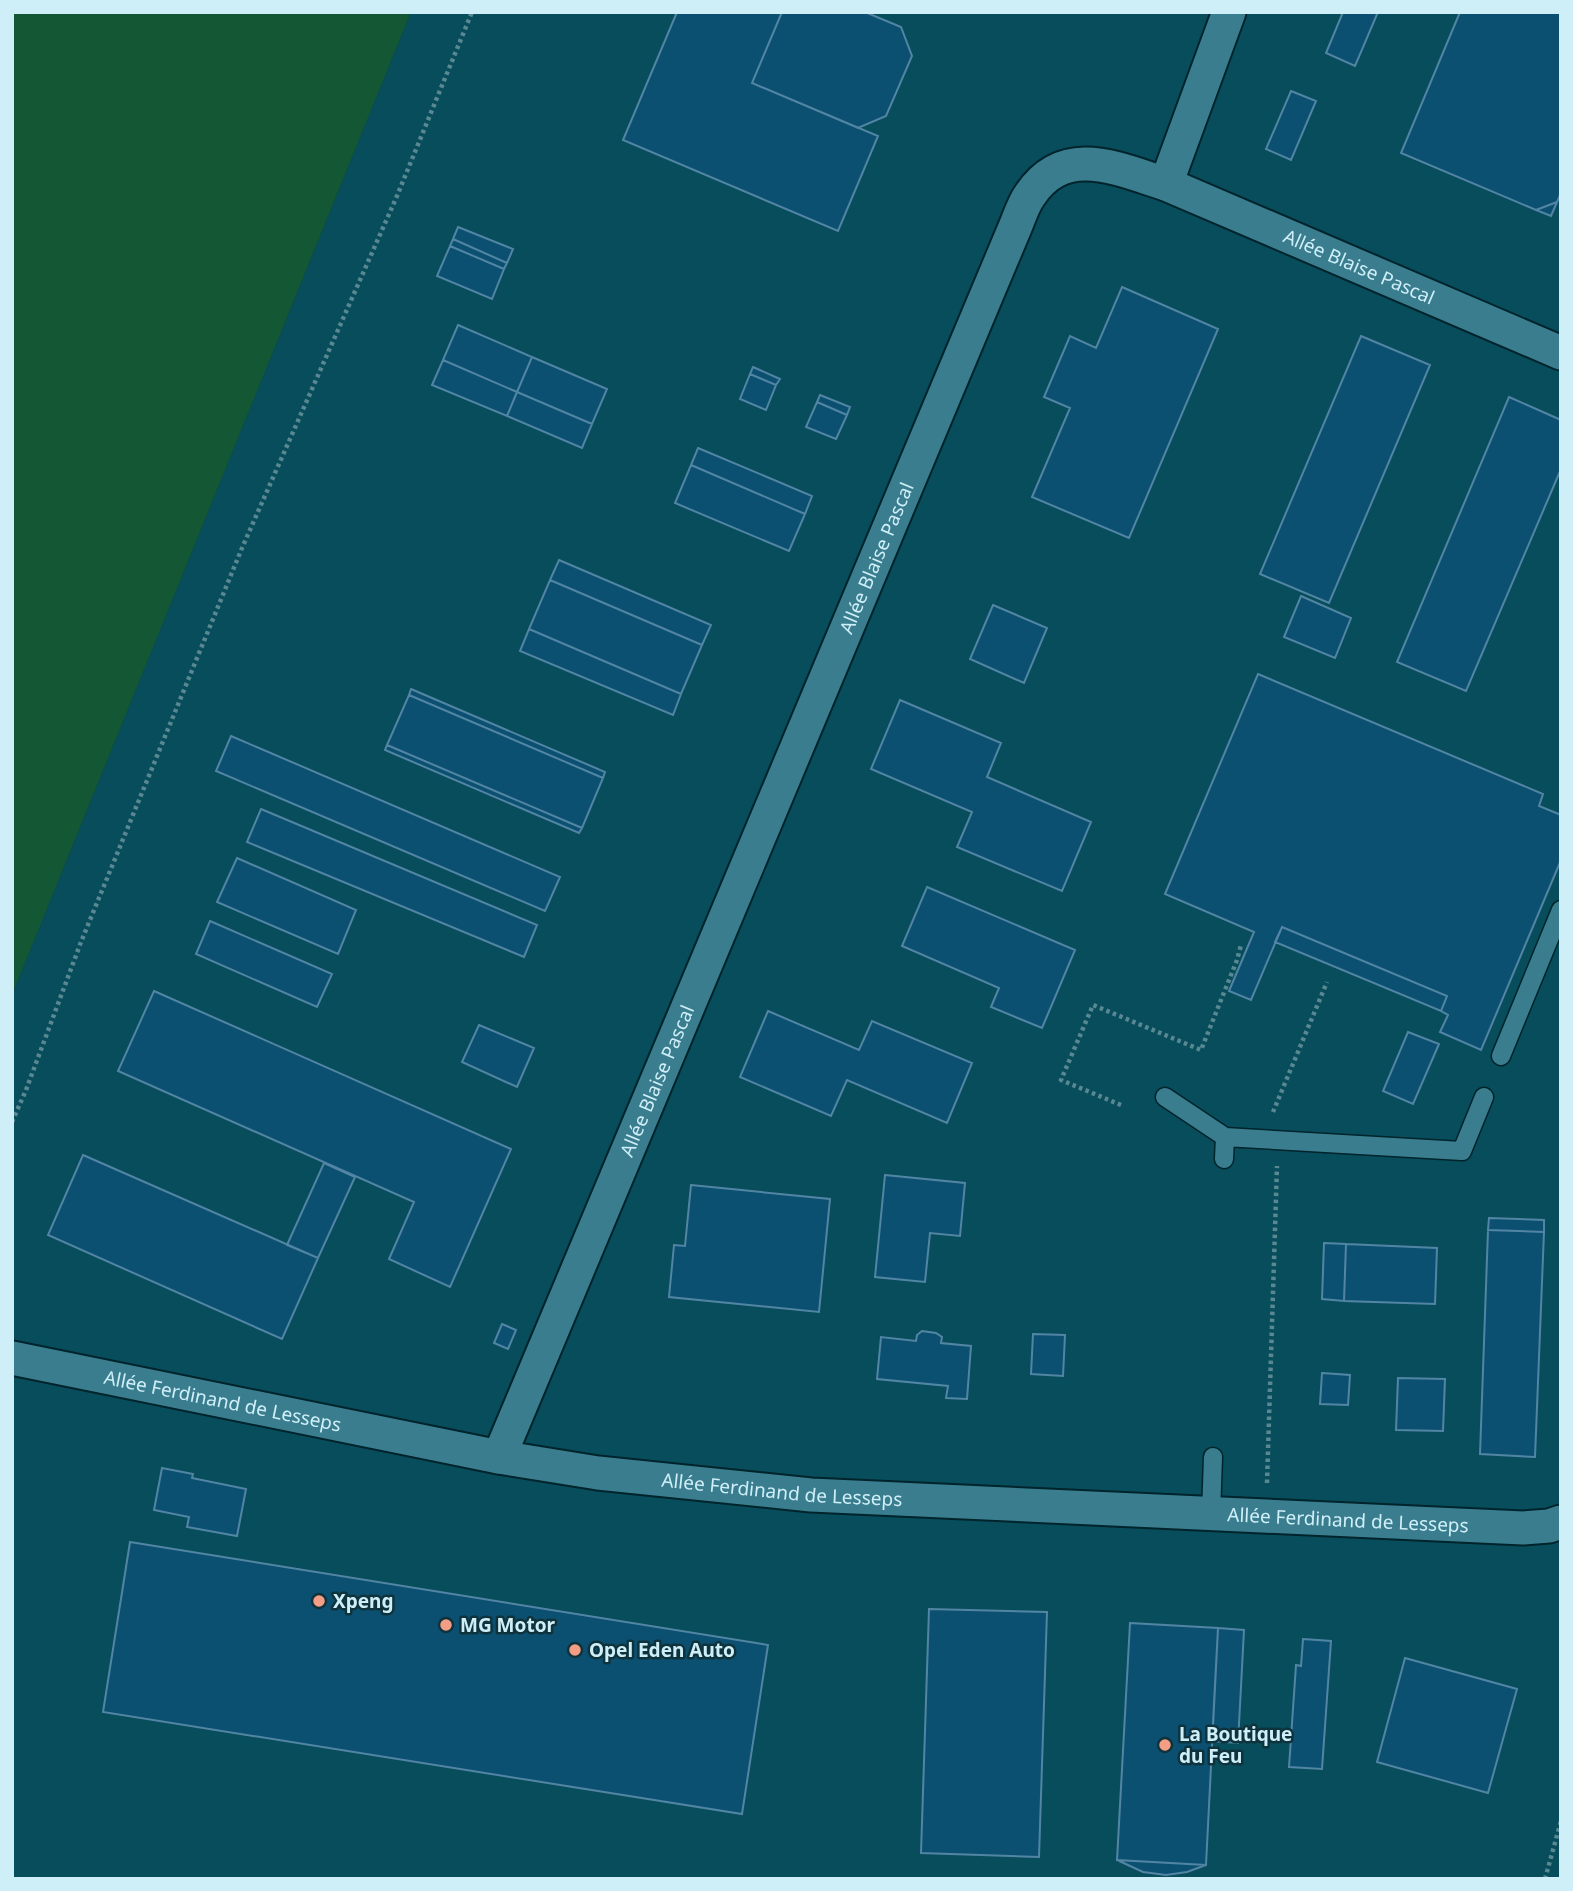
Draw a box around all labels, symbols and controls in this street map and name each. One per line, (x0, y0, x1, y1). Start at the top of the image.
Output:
street label: Allée Blaise Pascal (1280, 223, 1439, 310)
street label: Allée Blaise Pascal (833, 478, 920, 638)
street label: Allée Blaise Pascal (614, 1001, 700, 1160)
street label: Allée Ferdinand de Lesseps (102, 1364, 344, 1438)
street label: Allée Ferdinand de Lesseps (660, 1467, 903, 1512)
street label: Allée Ferdinand de Lesseps (1227, 1501, 1469, 1538)
place label: Xpeng (333, 1588, 393, 1614)
marker: Xpeng (311, 1593, 327, 1609)
place label: MG Motor (460, 1612, 556, 1638)
marker: MG Motor (438, 1617, 454, 1633)
place label: Opel Eden Auto (589, 1637, 735, 1663)
marker: Opel Eden Auto (567, 1642, 583, 1658)
place label: La Boutique du Feu (1179, 1721, 1292, 1769)
marker: La Boutique du Feu (1157, 1737, 1173, 1753)

